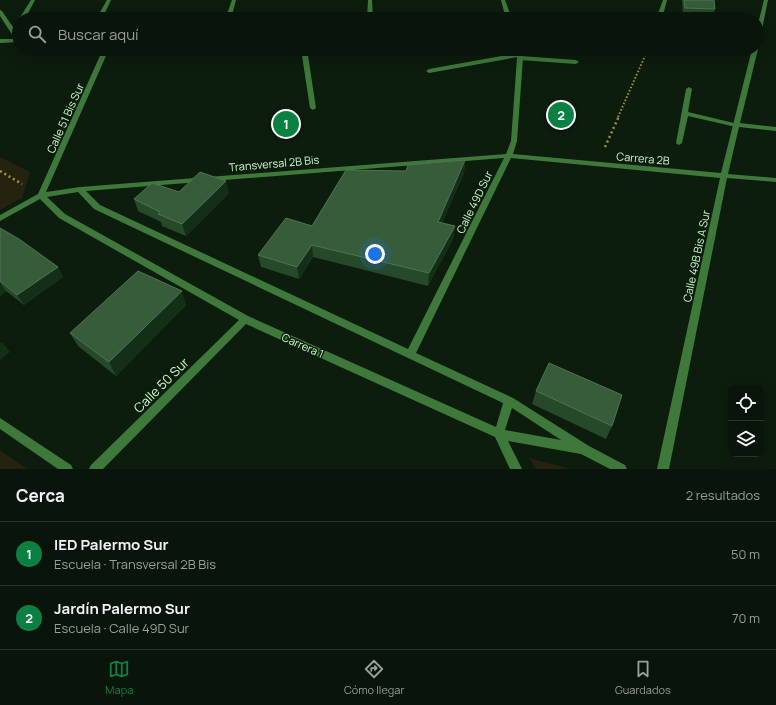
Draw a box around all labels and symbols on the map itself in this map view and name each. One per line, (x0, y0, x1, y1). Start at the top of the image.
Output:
street label: Calle 51 Bis Sur (43, 81, 87, 155)
pin: 2 (548, 100, 574, 130)
pin: 1 (273, 109, 299, 139)
street label: Carrera 2B (616, 148, 670, 168)
street label: Transversal 2B Bis (228, 152, 320, 174)
street label: Calle 49D Sur (452, 168, 496, 236)
street label: Calle 49B Bis A Sur (679, 209, 713, 303)
your location (365, 244, 385, 264)
street label: Carrera 1 (280, 329, 326, 361)
street label: Calle 50 Sur (129, 353, 193, 417)

